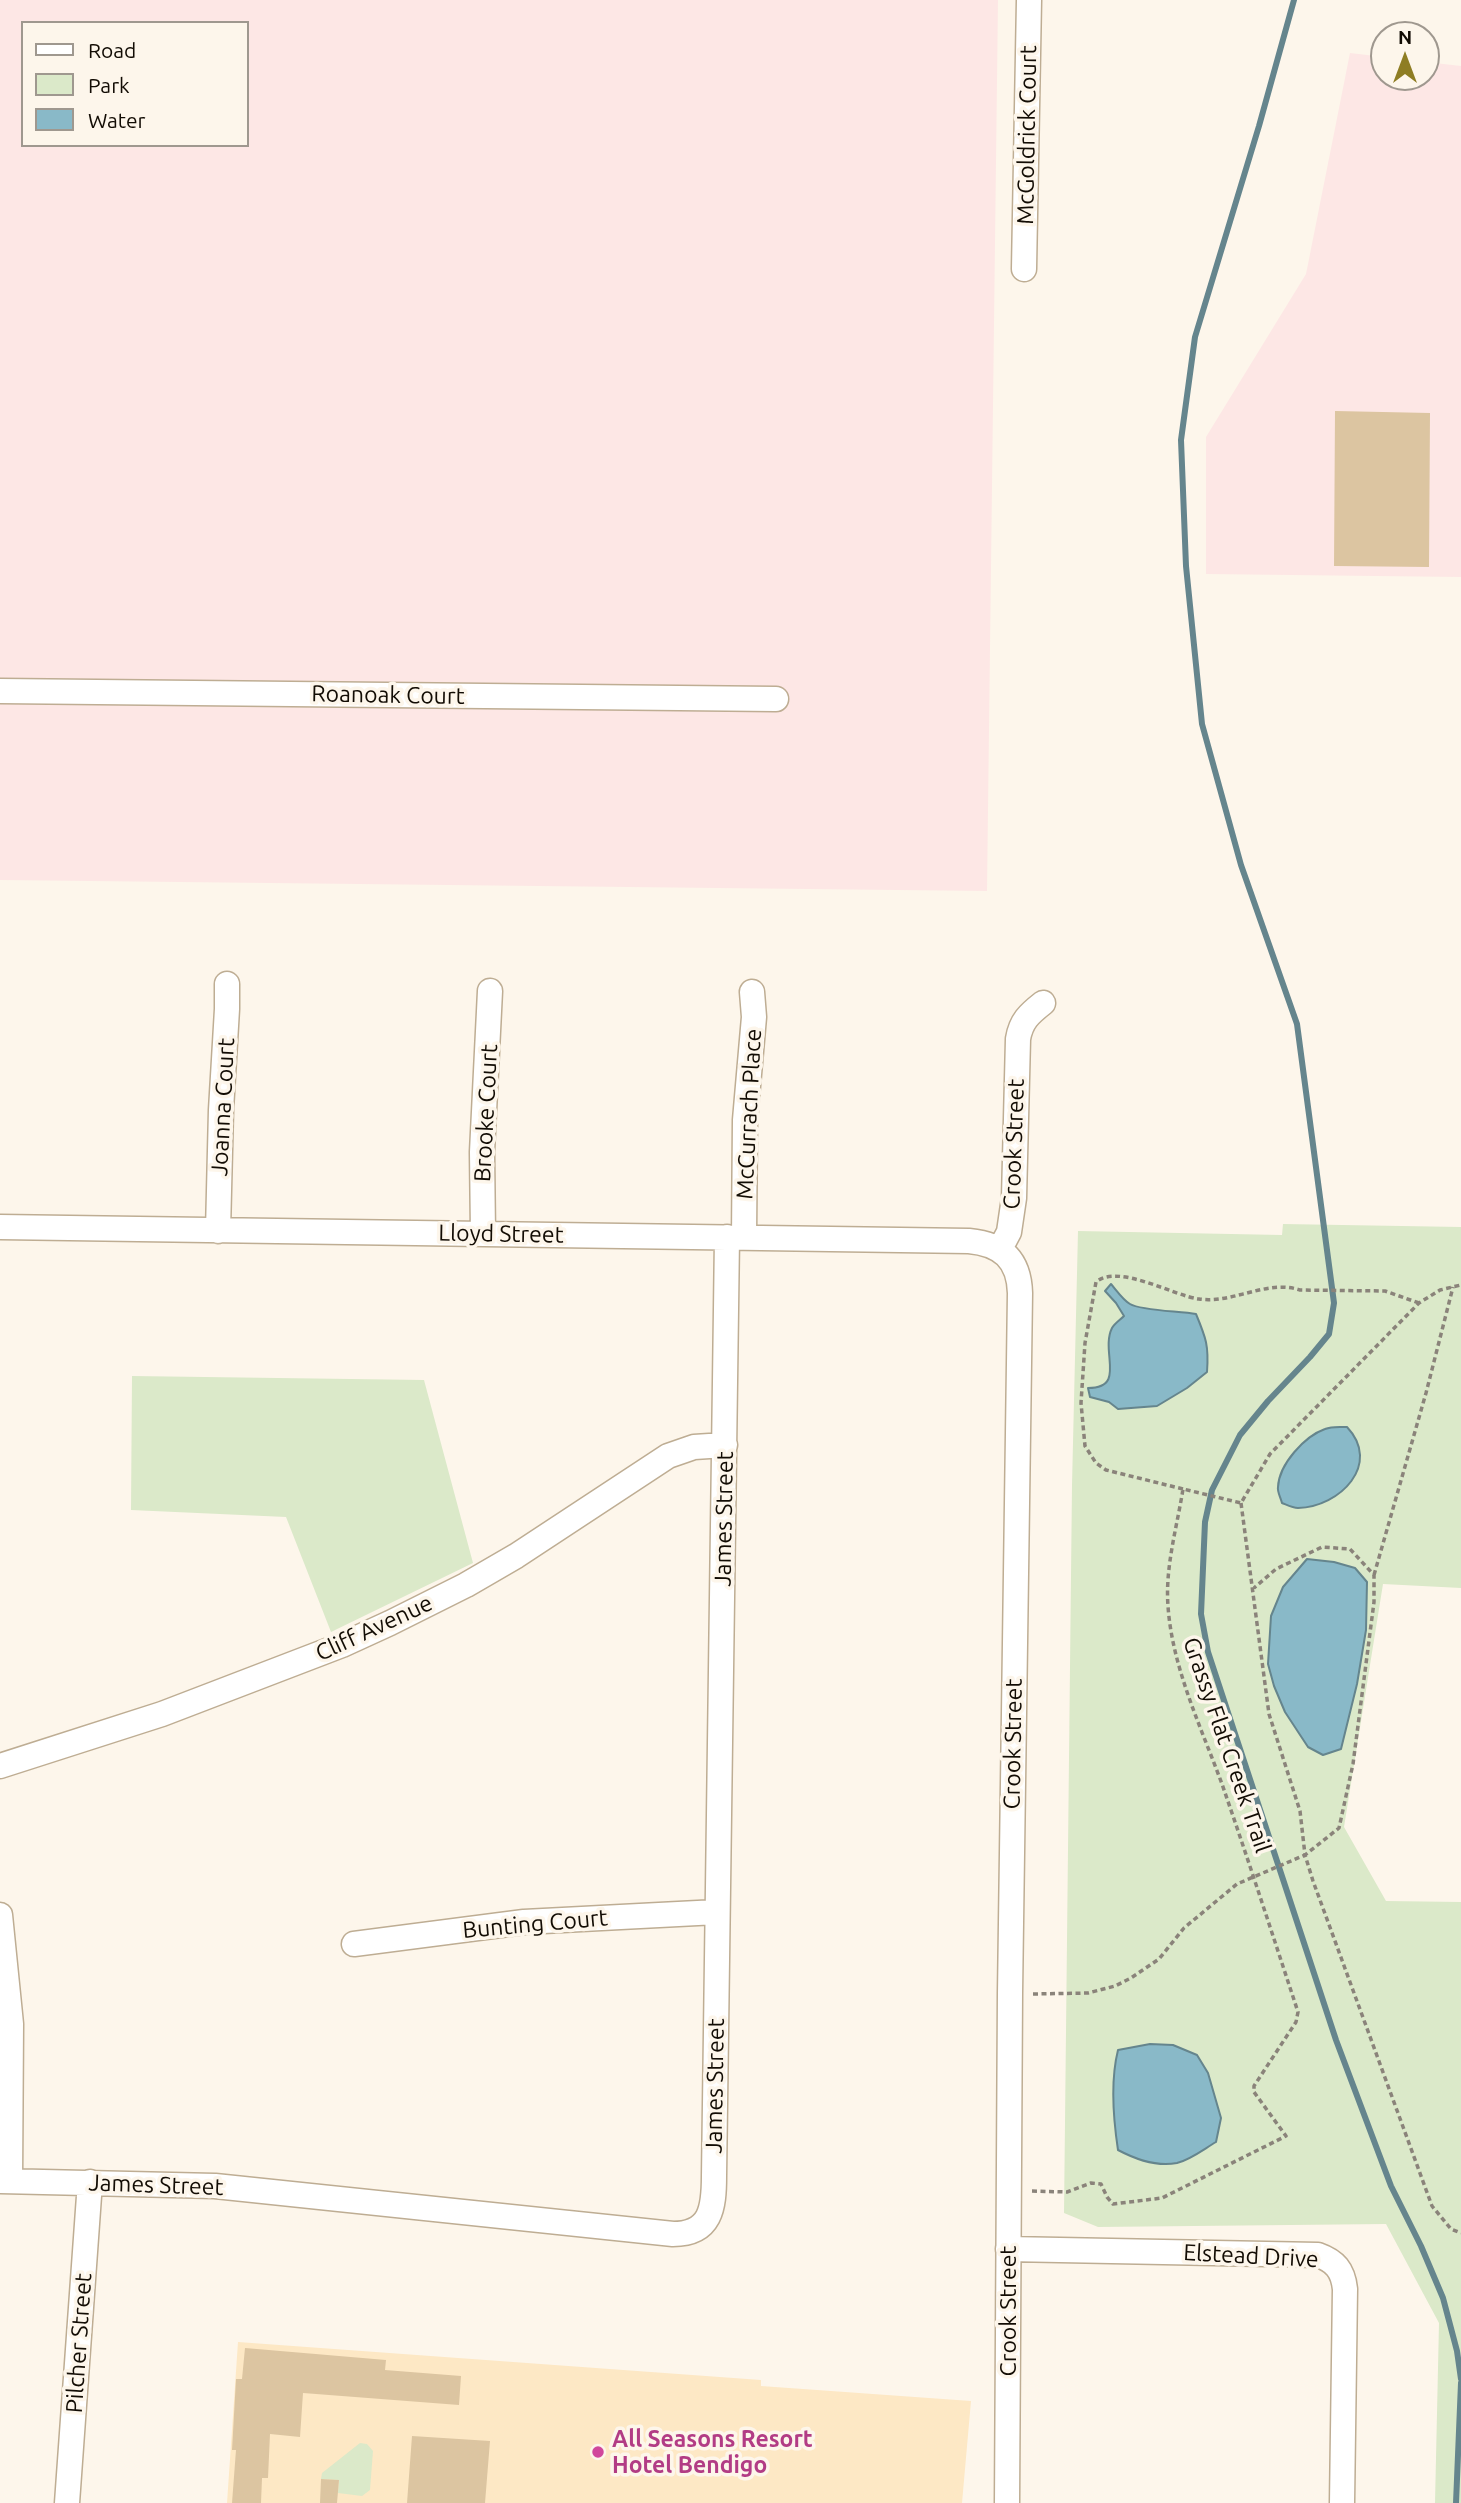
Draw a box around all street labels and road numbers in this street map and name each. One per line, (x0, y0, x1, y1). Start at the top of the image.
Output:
street label: McGoldrick Court (1012, 45, 1042, 225)
street label: Roanoak Court (311, 680, 465, 710)
street label: McCurrach Place (731, 1028, 767, 1200)
street label: Joanna Court (206, 1037, 240, 1177)
street label: Brooke Court (469, 1043, 503, 1183)
street label: Crook Street (998, 1078, 1030, 1210)
street label: Lloyd Street (438, 1219, 564, 1249)
street label: James Street (709, 1451, 739, 1587)
street label: Cliff Avenue (311, 1589, 437, 1667)
street label: Grassy Flat Creek Trail (1177, 1634, 1277, 1856)
street label: Crook Street (998, 1678, 1028, 1810)
street label: Bunting Court (461, 1904, 609, 1944)
street label: James Street (700, 2018, 730, 2154)
street label: James Street (88, 2169, 224, 2201)
street label: Elstead Drive (1183, 2239, 1319, 2273)
street label: Crook Street (994, 2246, 1022, 2376)
street label: Pilcher Street (60, 2272, 98, 2414)

